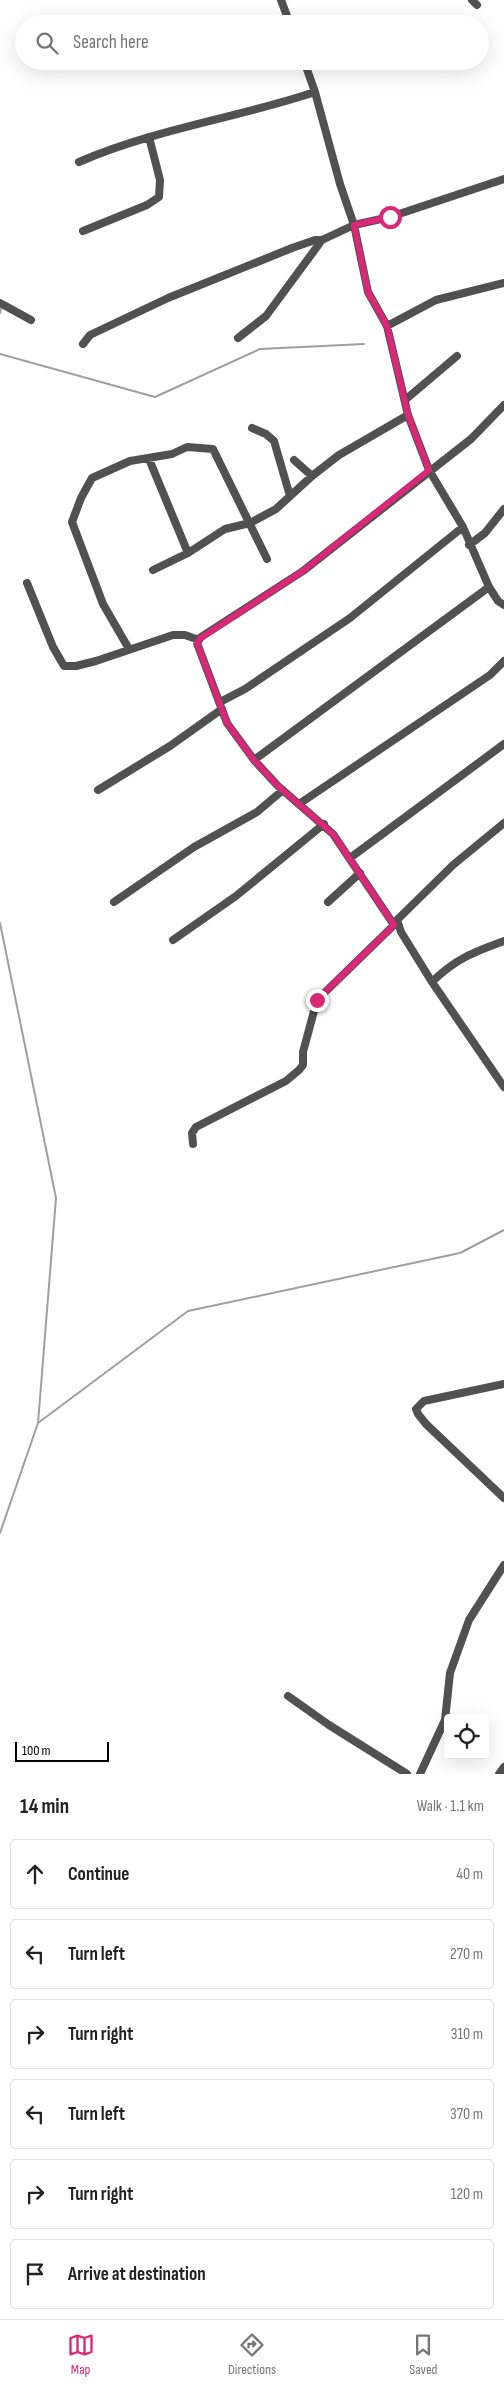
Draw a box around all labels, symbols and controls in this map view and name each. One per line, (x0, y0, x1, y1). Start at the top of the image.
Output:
search box (15, 15, 489, 70)
icon: search (33, 29, 61, 57)
text: Search here (73, 31, 149, 54)
route start (379, 206, 402, 229)
route end (306, 989, 329, 1012)
map controls (444, 1714, 489, 1759)
button: locate (444, 1714, 489, 1759)
scale bar (15, 1739, 109, 1762)
text: 100 m (22, 1742, 51, 1759)
text: 14 min (20, 1794, 69, 1819)
text: Walk · 1.1 km (417, 1797, 484, 1816)
icon: ahead (21, 1860, 49, 1888)
text: Continue (68, 1863, 129, 1886)
text: 40 m (456, 1865, 483, 1884)
icon: left (21, 1940, 49, 1968)
text: Turn left (68, 1943, 125, 1966)
text: 270 m (450, 1945, 483, 1964)
icon: right (21, 2020, 49, 2048)
text: Turn right (68, 2023, 133, 2046)
text: 310 m (451, 2025, 483, 2044)
icon: left (21, 2100, 49, 2128)
text: Turn left (68, 2103, 125, 2126)
text: 370 m (450, 2105, 483, 2124)
icon: right (21, 2180, 49, 2208)
text: Turn right (68, 2183, 133, 2206)
text: 120 m (451, 2185, 483, 2204)
icon: arrive (21, 2260, 49, 2288)
text: Arrive at destination (68, 2263, 206, 2286)
tab: Map (67, 2331, 95, 2378)
tab: Directions (228, 2331, 276, 2378)
tab: Saved (409, 2331, 437, 2378)

